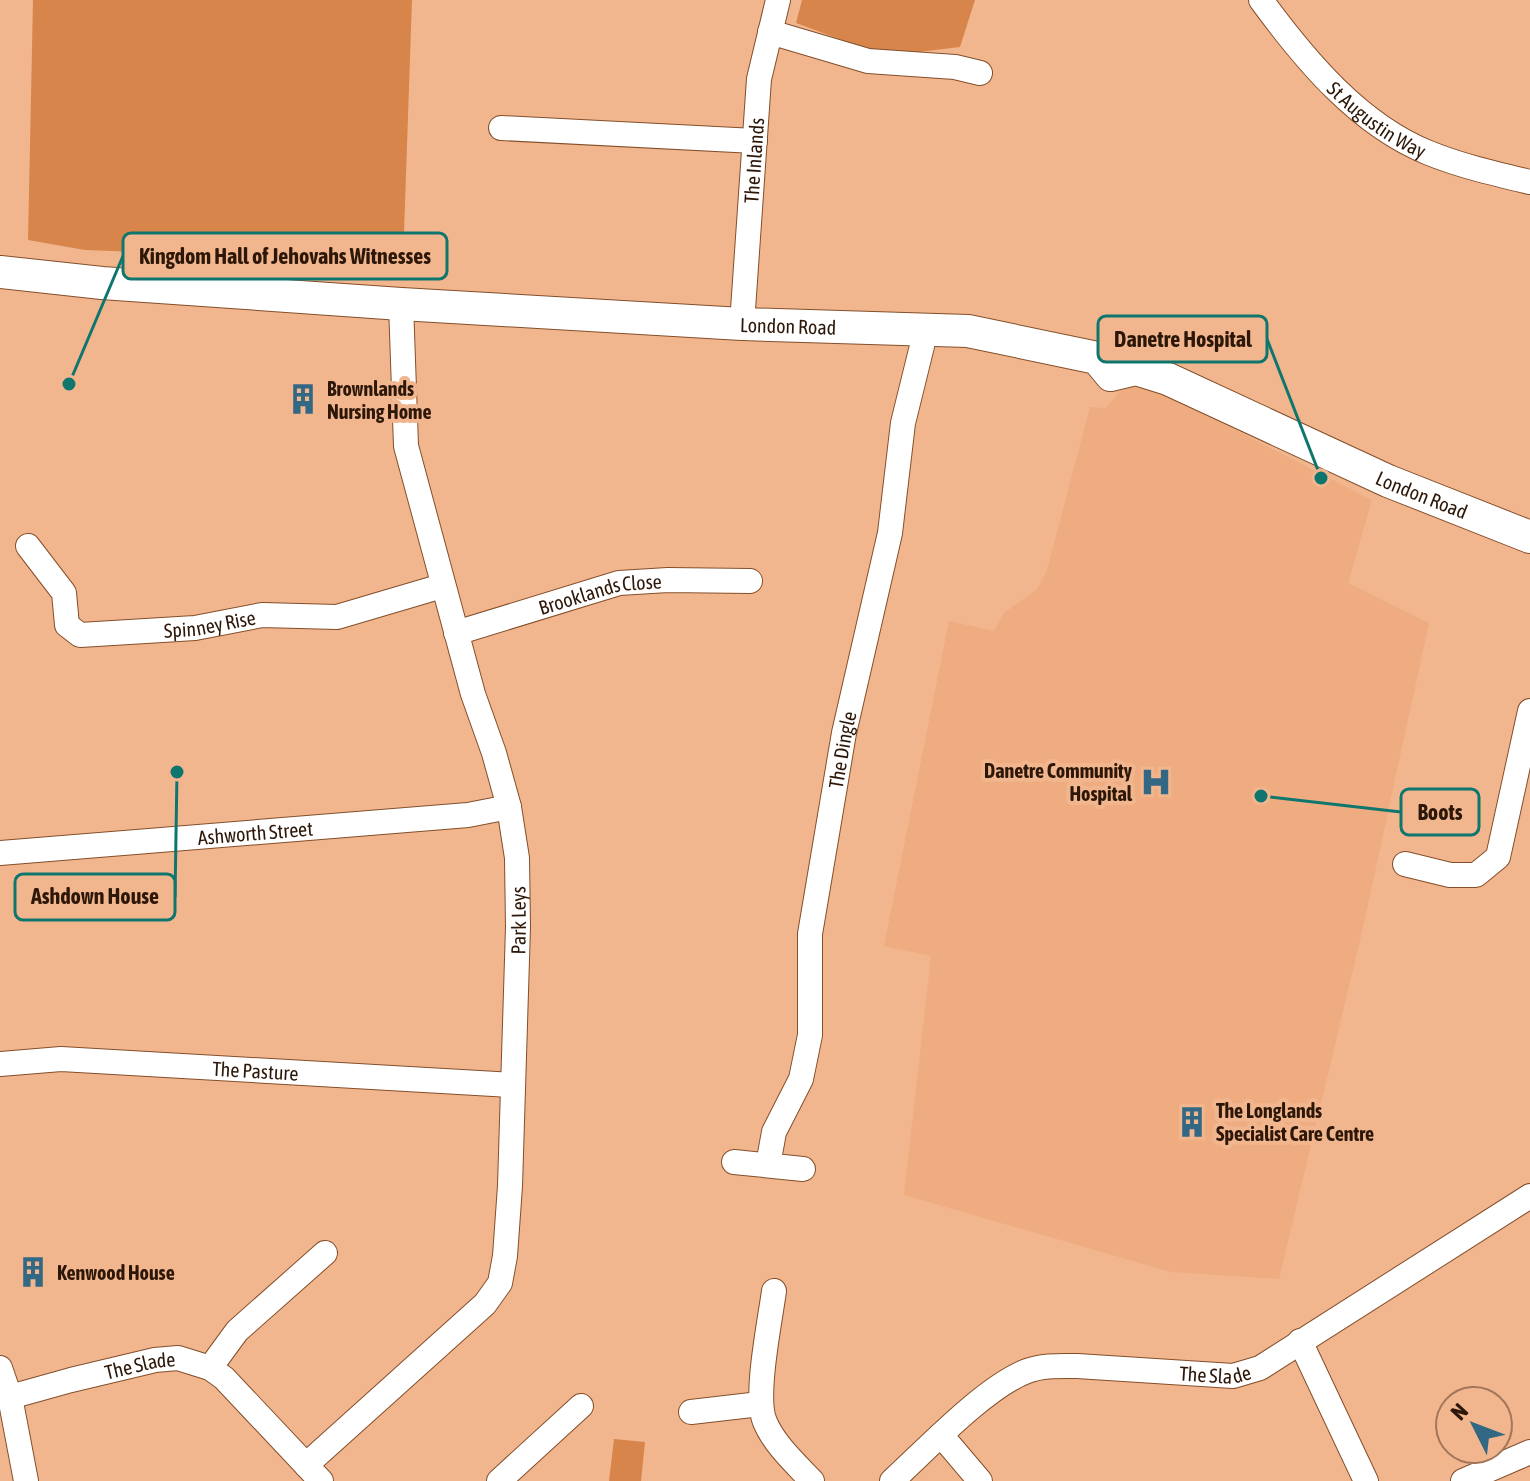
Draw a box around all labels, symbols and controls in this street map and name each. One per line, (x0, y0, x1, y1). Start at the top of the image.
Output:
street label: St Augustin Way (1323, 76, 1430, 162)
street label: The Inlands (739, 117, 768, 204)
callout: Kingdom Hall of Jehovahs Witnesses (123, 233, 447, 279)
text: Kingdom Hall of Jehovahs Witnesses (139, 243, 431, 269)
street label: London Road (740, 312, 837, 338)
callout: Danetre Hospital (1098, 316, 1267, 362)
text: Danetre Hospital (1114, 326, 1253, 352)
place label: Brownlands Nursing Home (327, 377, 432, 423)
building icon: Brownlands Nursing Home (286, 382, 320, 416)
street label: London Road (1372, 466, 1471, 523)
street label: Brooklands Close (536, 569, 662, 619)
street label: Spinney Rise (163, 605, 257, 641)
street label: The Dingle (823, 709, 860, 790)
place label: Danetre Community Hospital (984, 759, 1133, 805)
hospital icon: Danetre Community Hospital (1139, 765, 1173, 799)
callout: Boots (1401, 789, 1479, 835)
text: Boots (1417, 799, 1463, 825)
street label: Ashworth Street (197, 816, 314, 848)
callout: Ashdown House (15, 874, 175, 920)
text: Ashdown House (30, 883, 159, 909)
street label: Park Leys (506, 886, 530, 955)
street label: The Pasture (212, 1056, 299, 1084)
place label: The Longlands Specialist Care Centre (1216, 1099, 1374, 1145)
building icon: The Longlands Specialist Care Centre (1175, 1105, 1209, 1139)
building icon: Kenwood House (16, 1255, 50, 1289)
place label: Kenwood House (57, 1261, 175, 1284)
street label: The Slade (102, 1347, 176, 1383)
street label: The Slade (1179, 1360, 1253, 1387)
north arrow (1434, 1385, 1514, 1465)
text: N (1445, 1398, 1473, 1425)

